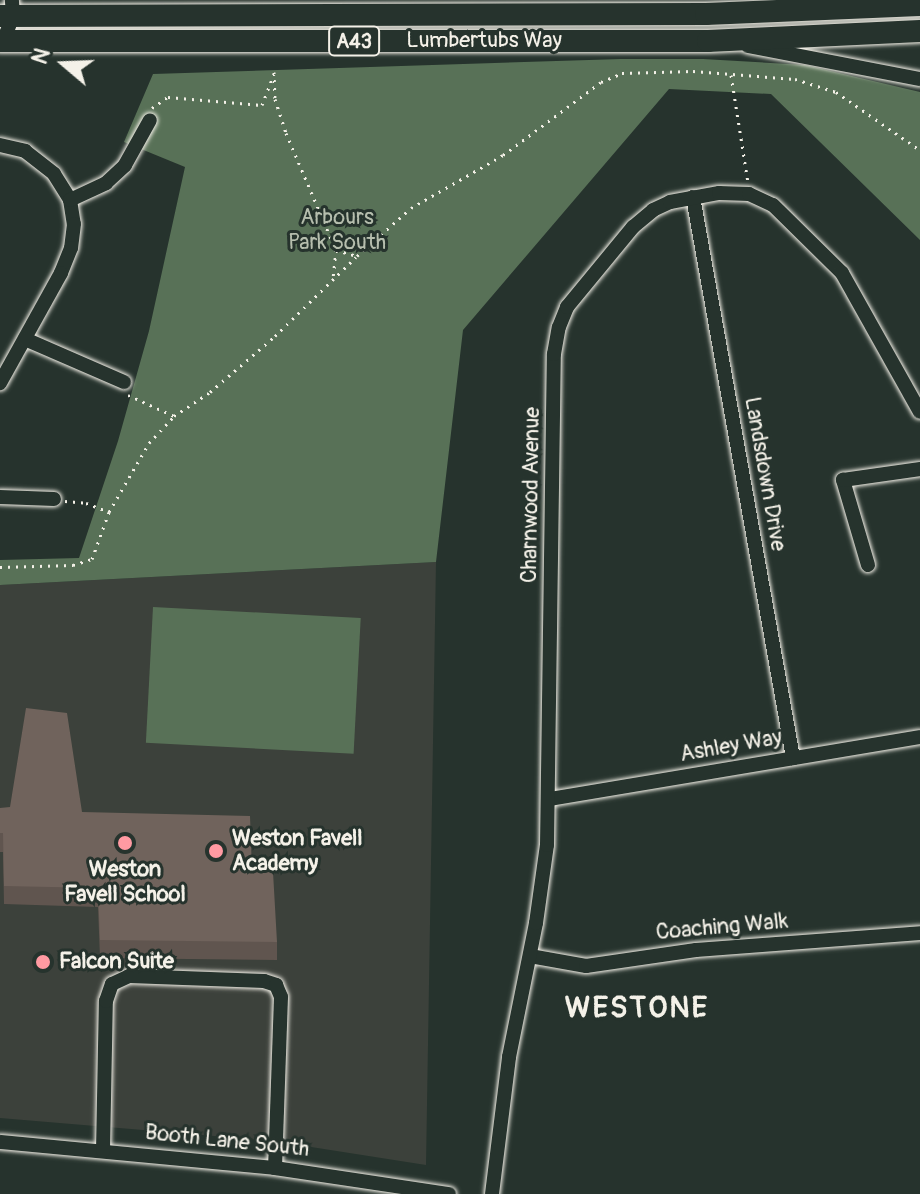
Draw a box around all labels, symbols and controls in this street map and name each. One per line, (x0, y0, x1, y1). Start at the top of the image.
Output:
north arrow (24, 24, 104, 104)
road number: A43 (328, 25, 380, 57)
street label: Lumbertubs Way (406, 28, 562, 54)
text: N (26, 45, 57, 68)
park label: Arbours Park South (288, 204, 386, 256)
street label: Landsdown Drive (738, 395, 792, 553)
street label: Charnwood Avenue (516, 407, 546, 583)
street label: Ashley Way (678, 724, 784, 768)
place label: Weston Favell Academy (232, 825, 363, 876)
marker: Weston Favell School (116, 834, 134, 852)
marker: Weston Favell Academy (207, 842, 225, 860)
place label: Weston Favell School (64, 856, 186, 908)
street label: Coaching Walk (655, 908, 789, 946)
place label: Falcon Suite (59, 949, 174, 975)
marker: Falcon Suite (34, 953, 52, 971)
district label: WESTONE (565, 990, 709, 1026)
street label: Booth Lane South (144, 1119, 310, 1163)

